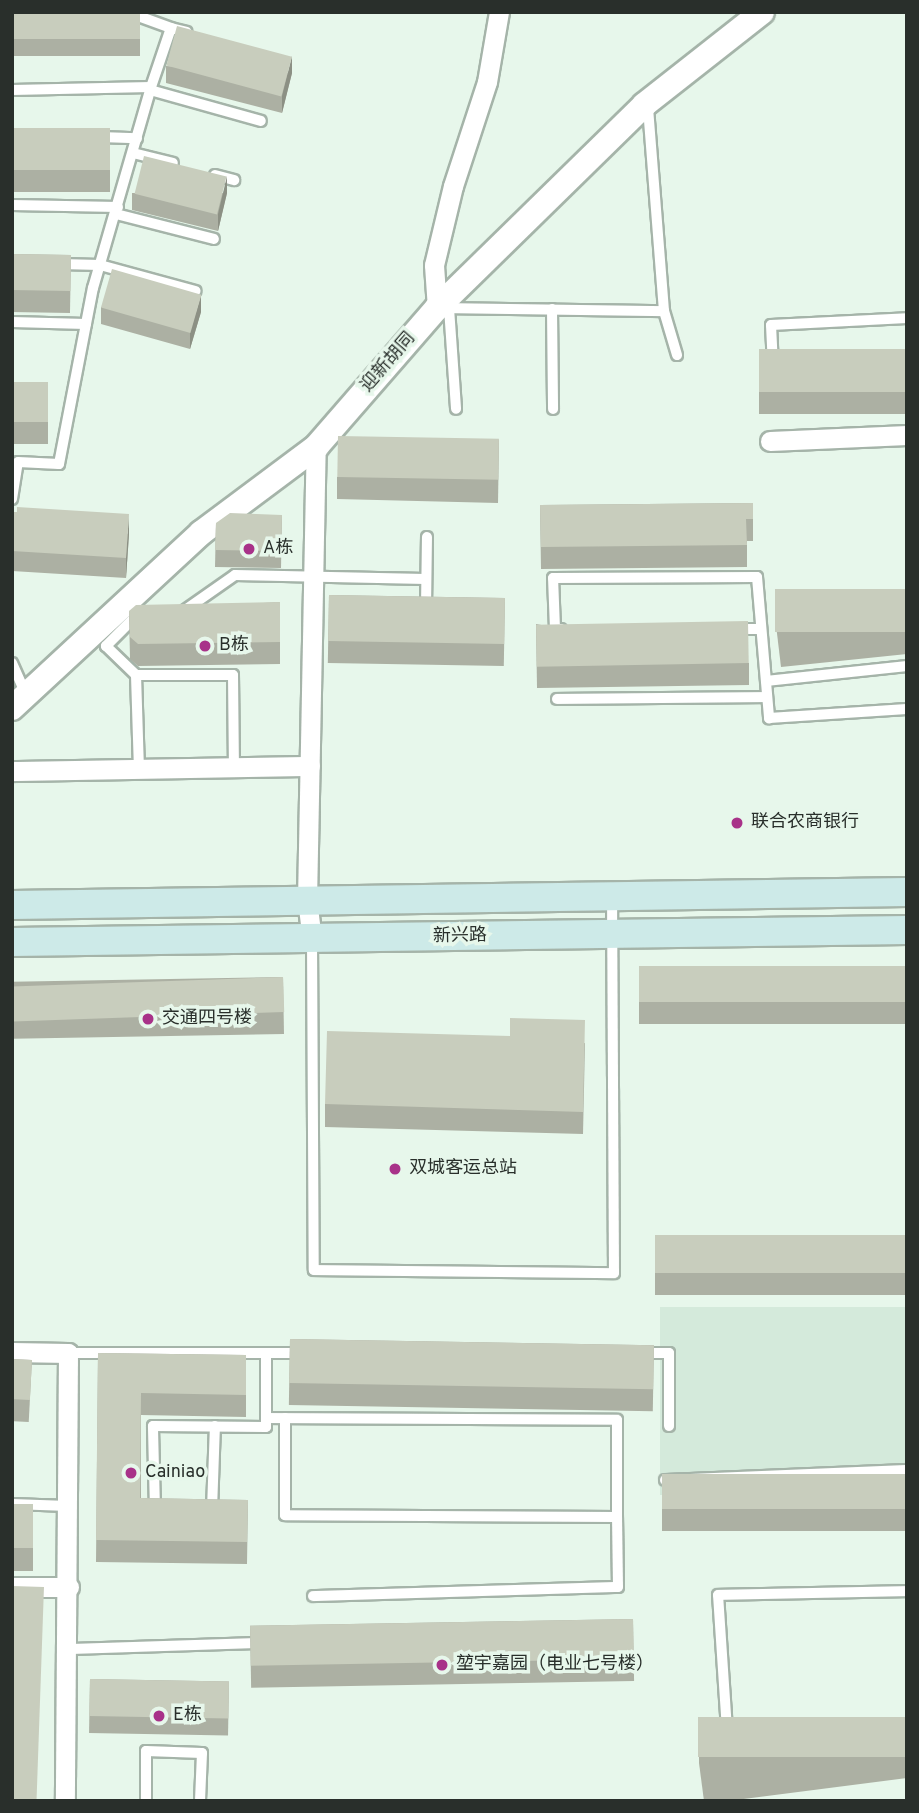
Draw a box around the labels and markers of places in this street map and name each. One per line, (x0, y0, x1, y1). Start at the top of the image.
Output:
place label: A栋 (263, 538, 293, 560)
marker: A栋 (241, 541, 257, 557)
place label: B栋 (219, 635, 249, 657)
marker: B栋 (197, 638, 213, 654)
place label: 联合农商银行 (751, 812, 859, 834)
marker: 联合农商银行 (729, 815, 745, 831)
place label: 交通四号楼 (162, 1008, 252, 1030)
marker: 交通四号楼 (140, 1011, 156, 1027)
place label: 双城客运总站 (409, 1158, 517, 1180)
marker: 双城客运总站 (387, 1161, 403, 1177)
place label: Cainiao (145, 1462, 205, 1484)
marker: Cainiao (123, 1465, 139, 1481)
place label: 堃宇嘉园（电业七号楼） (456, 1654, 654, 1676)
marker: 堃宇嘉园（电业七号楼） (434, 1657, 450, 1673)
place label: E栋 (173, 1705, 202, 1727)
marker: E栋 (151, 1708, 167, 1724)

